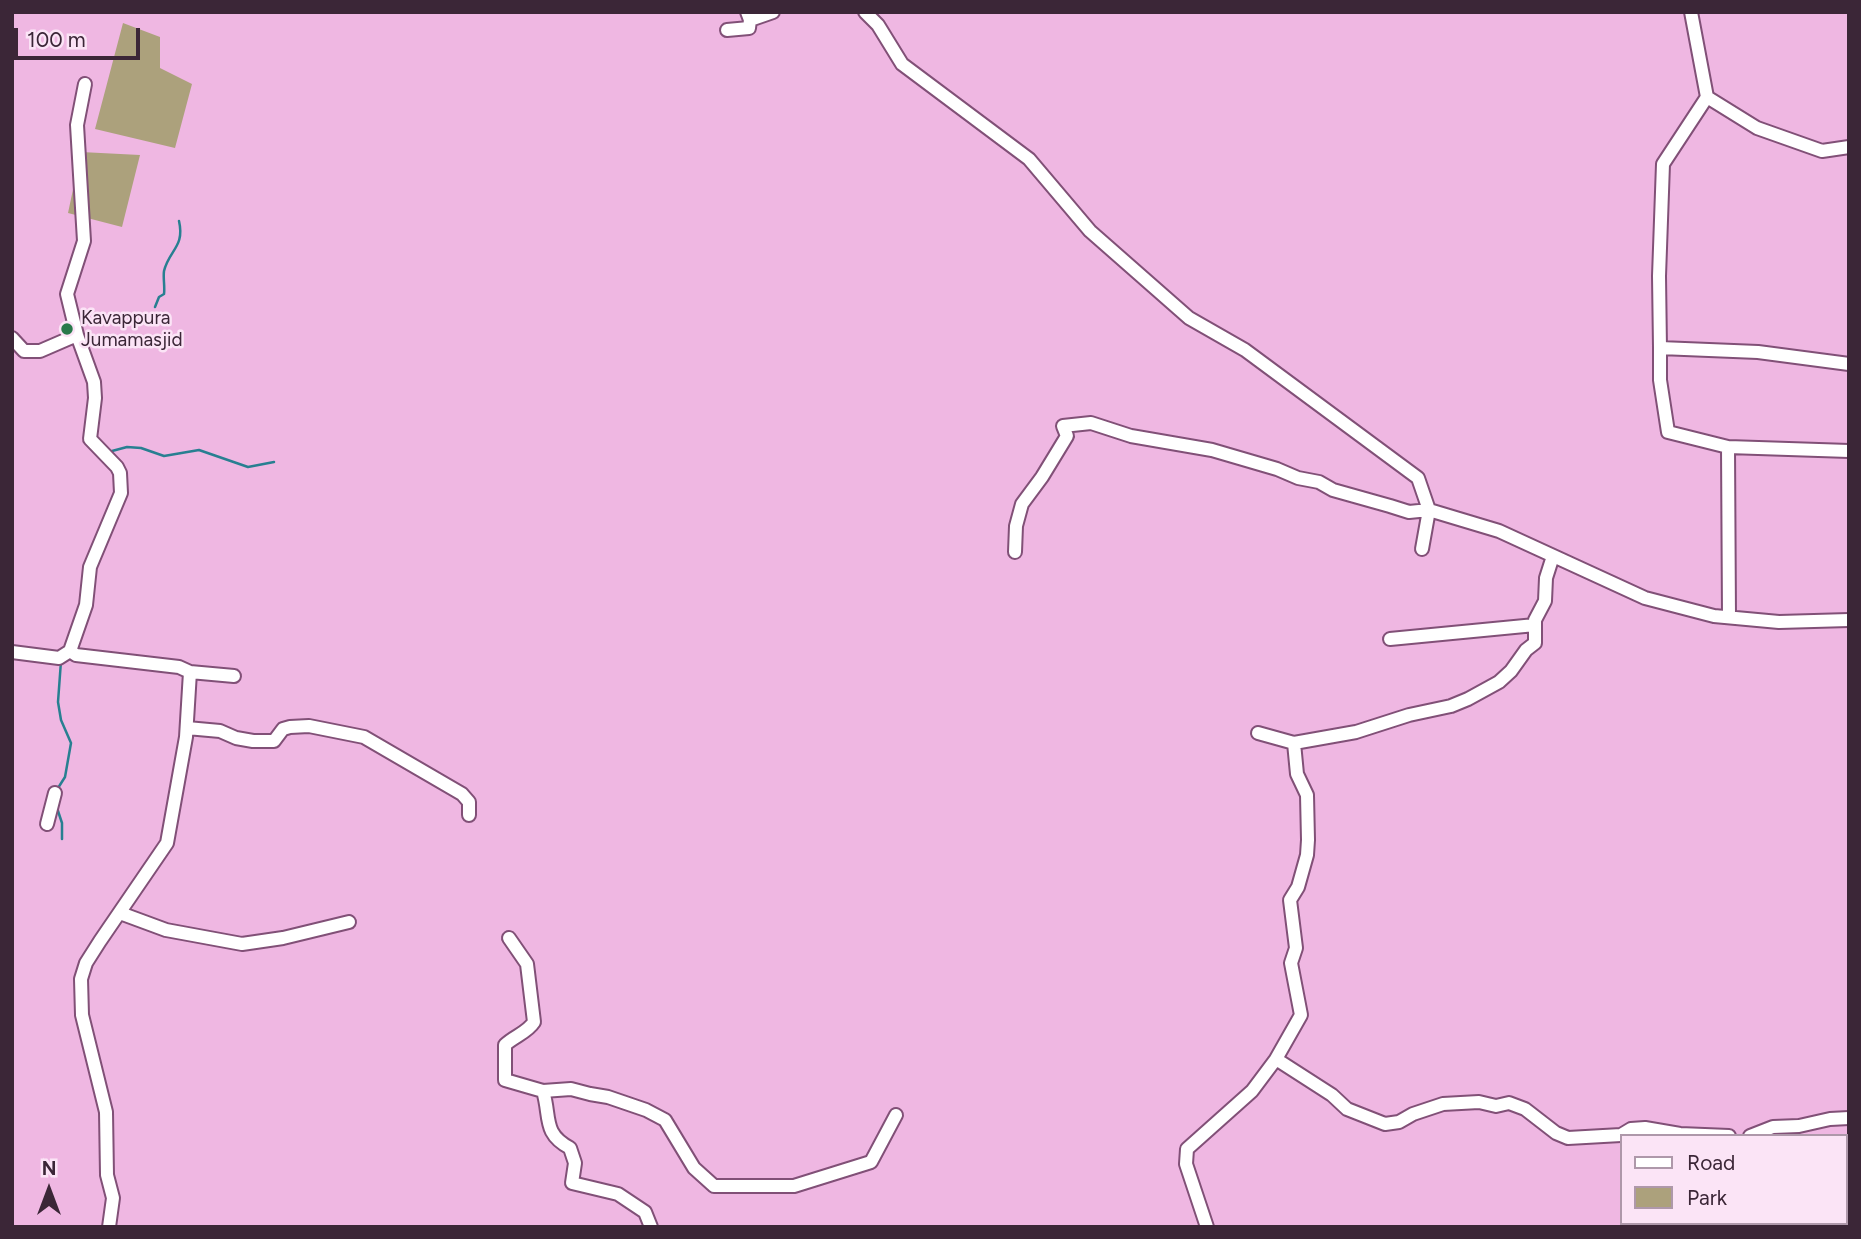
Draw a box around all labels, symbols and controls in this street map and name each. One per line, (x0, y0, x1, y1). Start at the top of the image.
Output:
scale bar (18, 14, 144, 58)
text: 100 m (27, 27, 86, 52)
place label: Kavappura Jumamasjid (81, 307, 183, 351)
marker: Kavappura Jumamasjid (59, 321, 75, 337)
legend (1619, 1134, 1847, 1225)
text: Road (1687, 1150, 1735, 1175)
north arrow (14, 1155, 84, 1225)
text: N (42, 1157, 56, 1180)
text: Park (1687, 1185, 1727, 1210)

